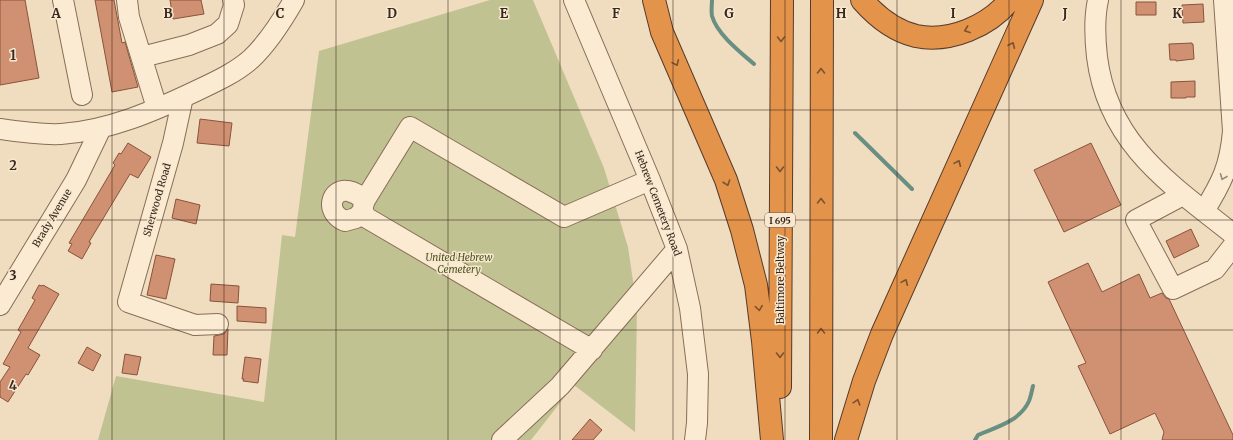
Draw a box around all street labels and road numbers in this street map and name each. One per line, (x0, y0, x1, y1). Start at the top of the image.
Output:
street label: Hebrew Cemetery Road (632, 148, 684, 258)
street label: Sherwood Road (140, 162, 174, 238)
street label: Brady Avenue (30, 186, 74, 250)
road number: I 695 (765, 213, 795, 227)
street label: Baltimore Beltway (774, 235, 787, 324)

